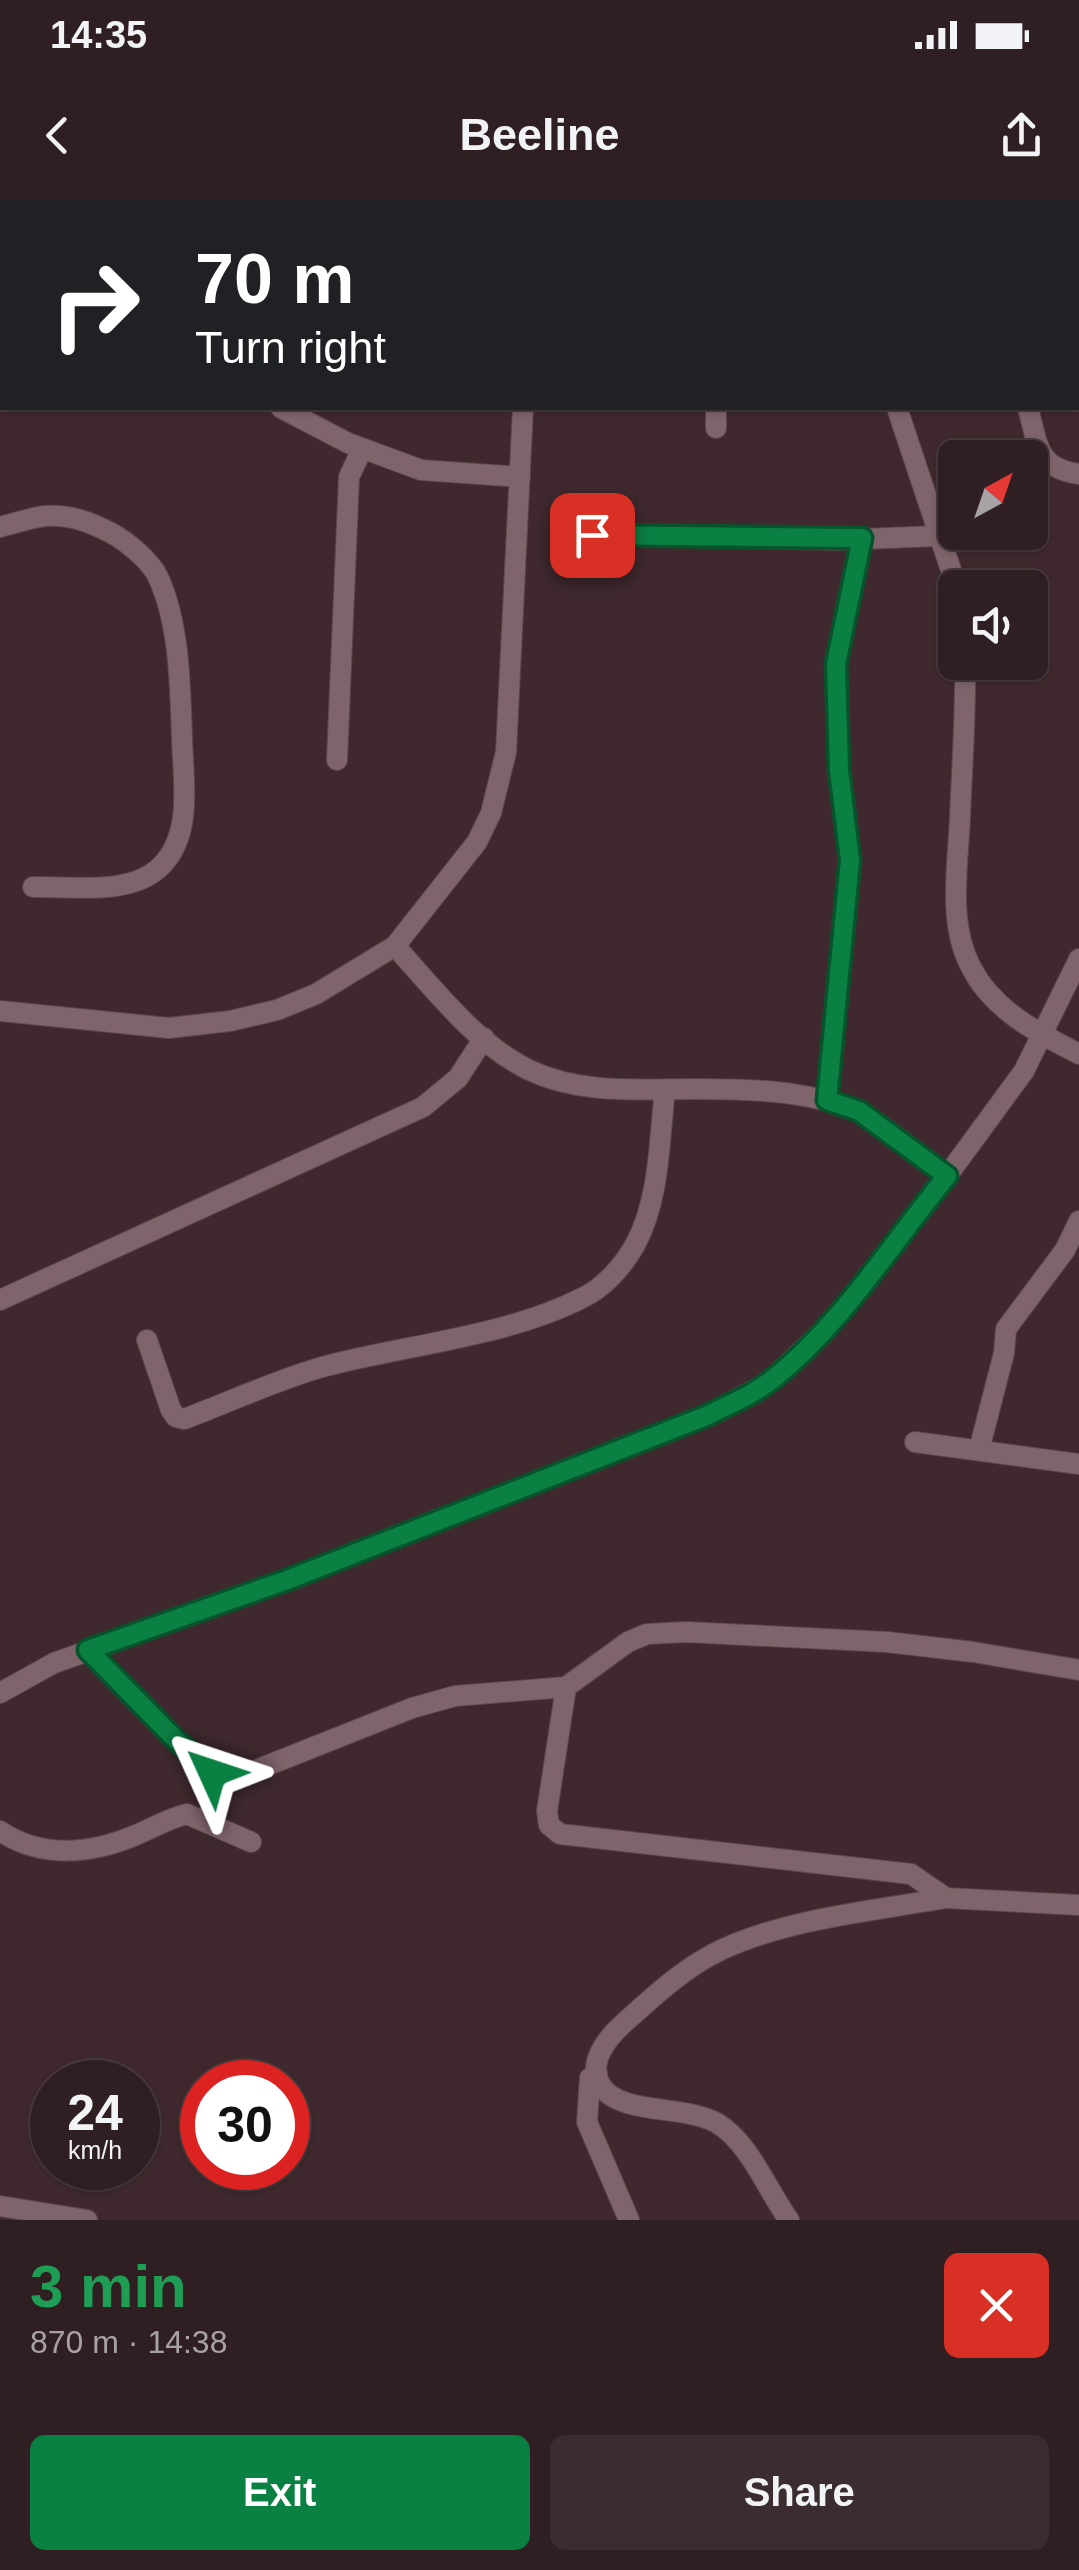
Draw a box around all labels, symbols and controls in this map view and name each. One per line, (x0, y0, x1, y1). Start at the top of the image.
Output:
text: 14:35 (50, 14, 147, 56)
icon: back (30, 108, 85, 163)
icon: share (994, 108, 1049, 163)
text: Beeline (459, 109, 620, 160)
icon: right (30, 240, 160, 370)
text: 70 m (195, 240, 355, 318)
text: Turn right (195, 322, 386, 373)
north arrow (938, 440, 1048, 550)
map controls (938, 440, 1048, 680)
pin (550, 493, 635, 578)
icon: arrive (565, 508, 620, 563)
button: sound (938, 570, 1048, 680)
position arrow (160, 1721, 264, 1825)
speed limit sign: 30 (180, 2060, 310, 2190)
text: 24 (67, 2085, 123, 2141)
text: km/h (68, 2136, 122, 2164)
text: 3 min (30, 2253, 187, 2320)
button: close (944, 2253, 1049, 2358)
text: 870 m · 14:38 (30, 2324, 227, 2360)
button: Exit (30, 2435, 530, 2550)
button: Share (550, 2435, 1049, 2550)

